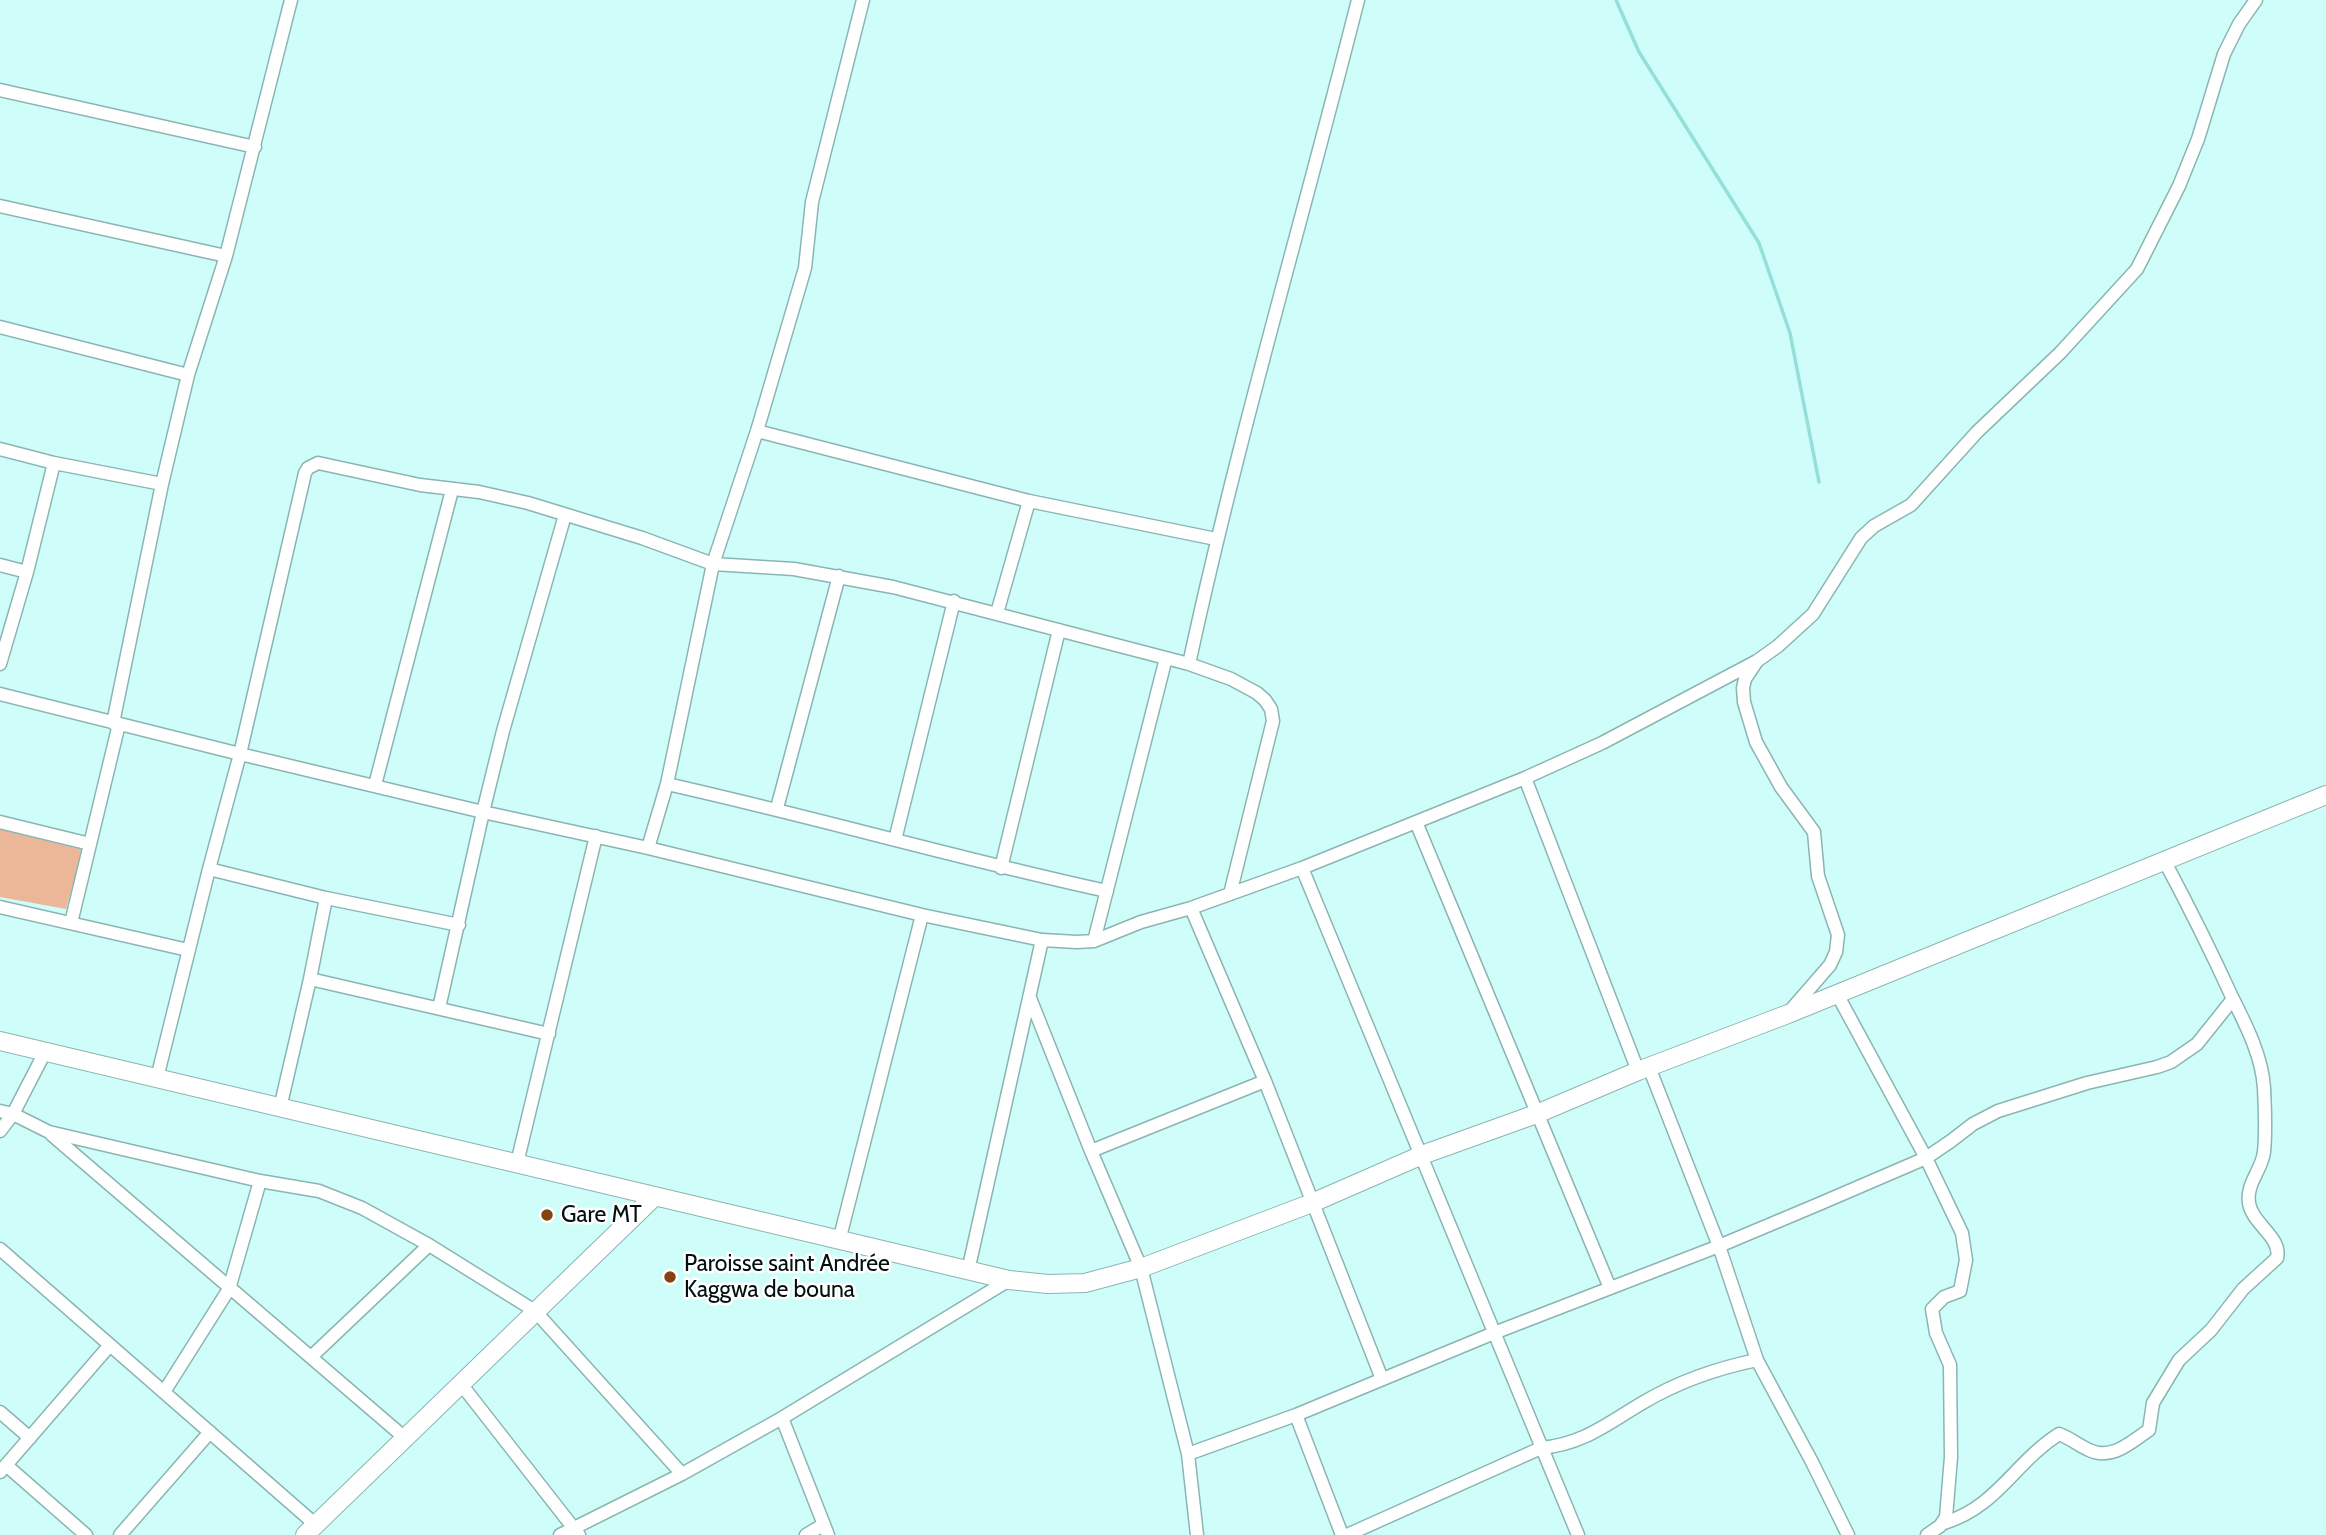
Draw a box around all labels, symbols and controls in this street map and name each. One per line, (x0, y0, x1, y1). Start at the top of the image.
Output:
place label: Gare MT (561, 1201, 642, 1229)
marker: Gare MT (539, 1207, 555, 1223)
place label: Paroisse saint Andrée Kaggwa de bouna (684, 1250, 890, 1304)
marker: Paroisse saint Andrée Kaggwa de bouna (662, 1269, 678, 1285)

